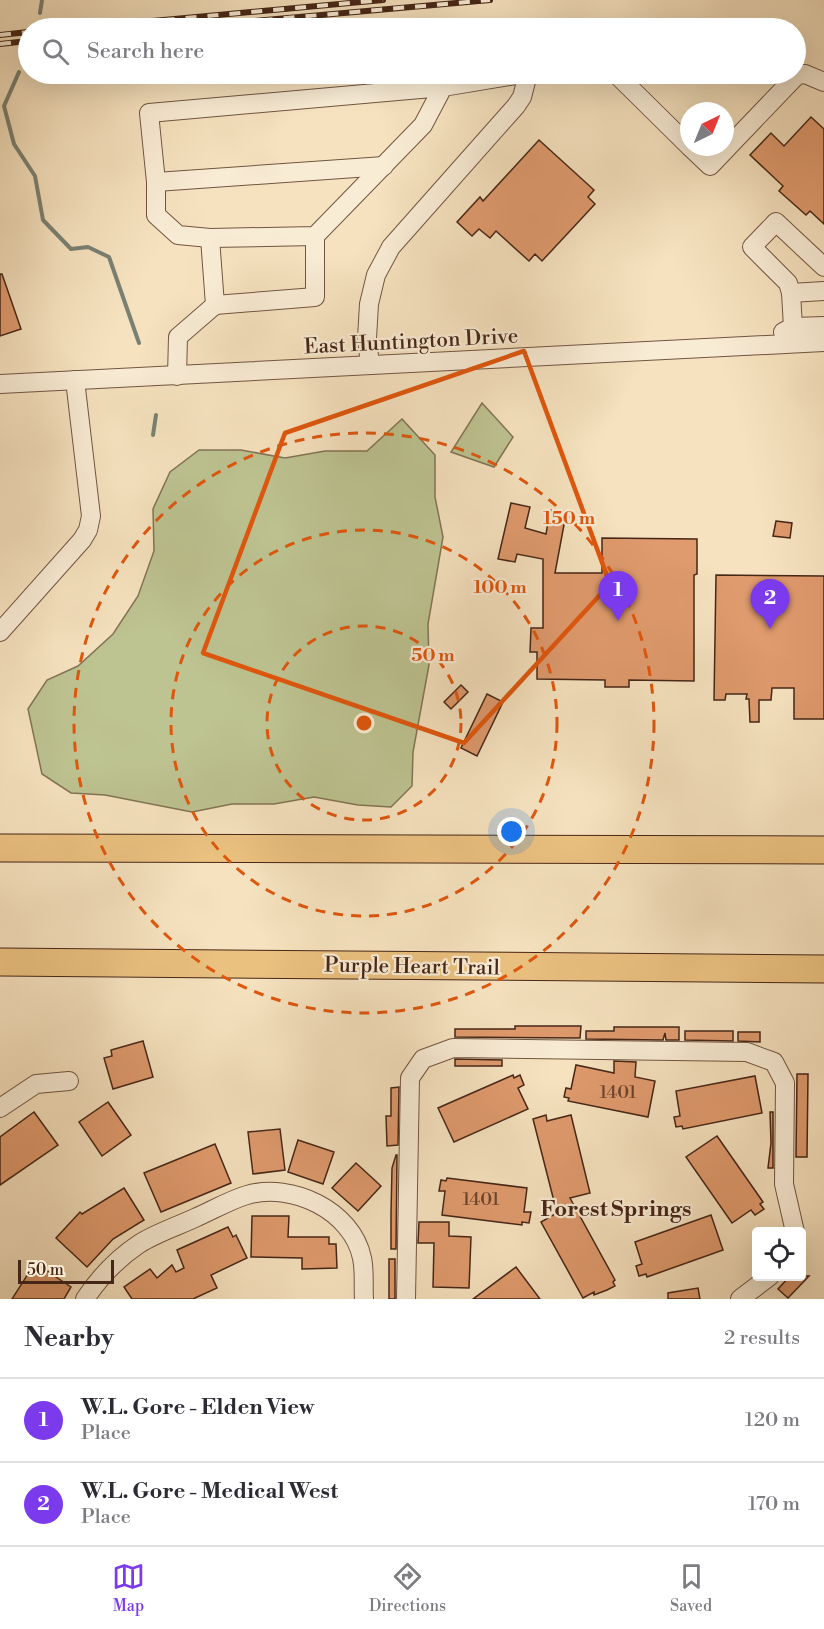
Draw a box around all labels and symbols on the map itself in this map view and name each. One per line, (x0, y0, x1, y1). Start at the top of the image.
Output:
north arrow (680, 102, 734, 156)
street label: East Huntington Drive (303, 323, 519, 361)
text: 150 m (543, 507, 596, 530)
pin: 1 (598, 572, 638, 621)
text: 100 m (473, 576, 527, 599)
pin: 2 (750, 580, 790, 629)
text: 50 m (411, 644, 455, 667)
centre of rings (354, 713, 374, 733)
your location (497, 817, 526, 846)
street label: Purple Heart Trail (324, 952, 500, 982)
house number: 1401 (600, 1081, 637, 1104)
house number: 1401 (463, 1188, 500, 1211)
district label: Forest Springs (541, 1196, 691, 1223)
scale bar (18, 1257, 114, 1284)

